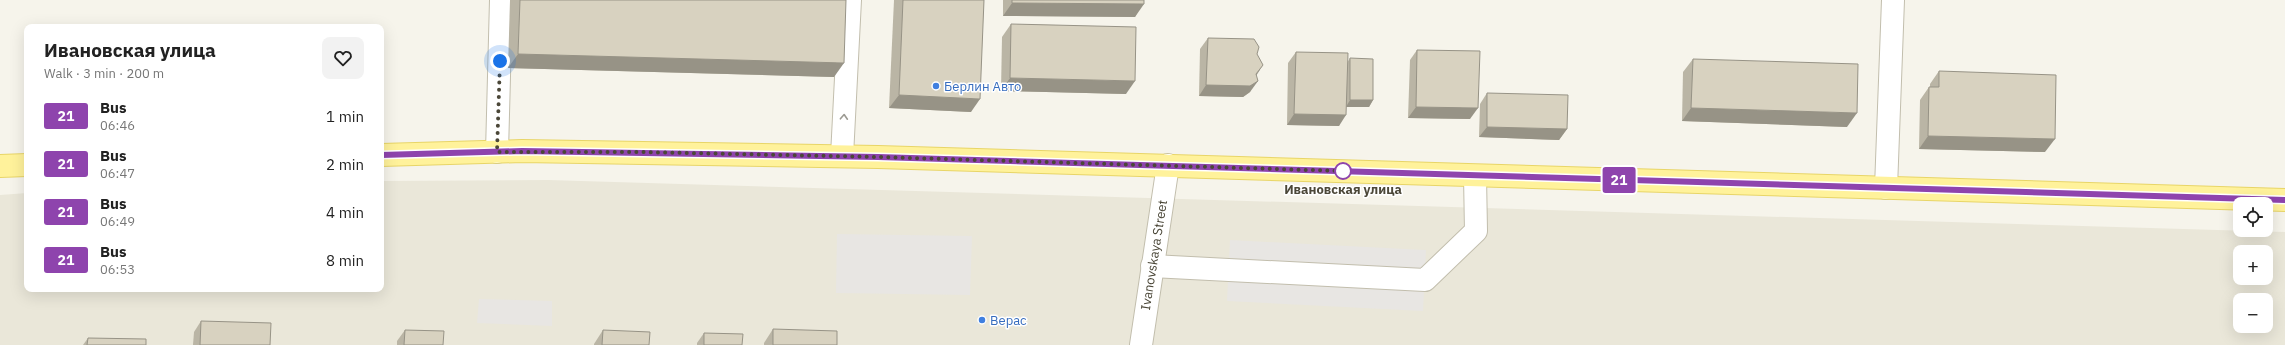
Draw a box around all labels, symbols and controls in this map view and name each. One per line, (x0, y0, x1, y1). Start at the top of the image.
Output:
button: heart (322, 37, 364, 79)
text: Ивановская улица (44, 38, 216, 62)
your location (490, 51, 510, 71)
text: Walk · 3 min · 200 m (44, 65, 164, 82)
place label: Берлин Авто (944, 78, 1021, 95)
marker: Берлин Авто (931, 81, 941, 91)
text: Bus (100, 98, 127, 117)
text: 21 (58, 107, 74, 125)
text: 1 min (326, 107, 364, 126)
one-way arrow (840, 114, 848, 120)
text: 06:46 (100, 117, 135, 134)
text: Bus (100, 146, 127, 165)
text: 21 (58, 155, 74, 173)
text: 2 min (326, 155, 364, 174)
marker: Ивановская улица (1334, 162, 1352, 180)
text: 06:47 (100, 165, 135, 182)
line badge: 21 (1601, 167, 1637, 193)
text: 21 (1611, 171, 1627, 189)
place label: Ивановская улица (1284, 181, 1402, 198)
text: Bus (100, 194, 127, 213)
map controls (2233, 197, 2273, 333)
button: locate (2233, 197, 2273, 237)
street label: Ivanovskaya Street (1137, 199, 1171, 311)
text: 21 (58, 203, 74, 221)
text: 4 min (326, 203, 364, 222)
text: 06:49 (100, 213, 135, 230)
text: Bus (100, 242, 127, 261)
button: + (2233, 245, 2273, 285)
text: 21 (58, 251, 74, 269)
text: 8 min (326, 251, 364, 270)
text: 06:53 (100, 261, 135, 278)
button: − (2233, 293, 2273, 333)
place label: Верас (990, 312, 1027, 329)
marker: Верас (977, 315, 987, 325)

